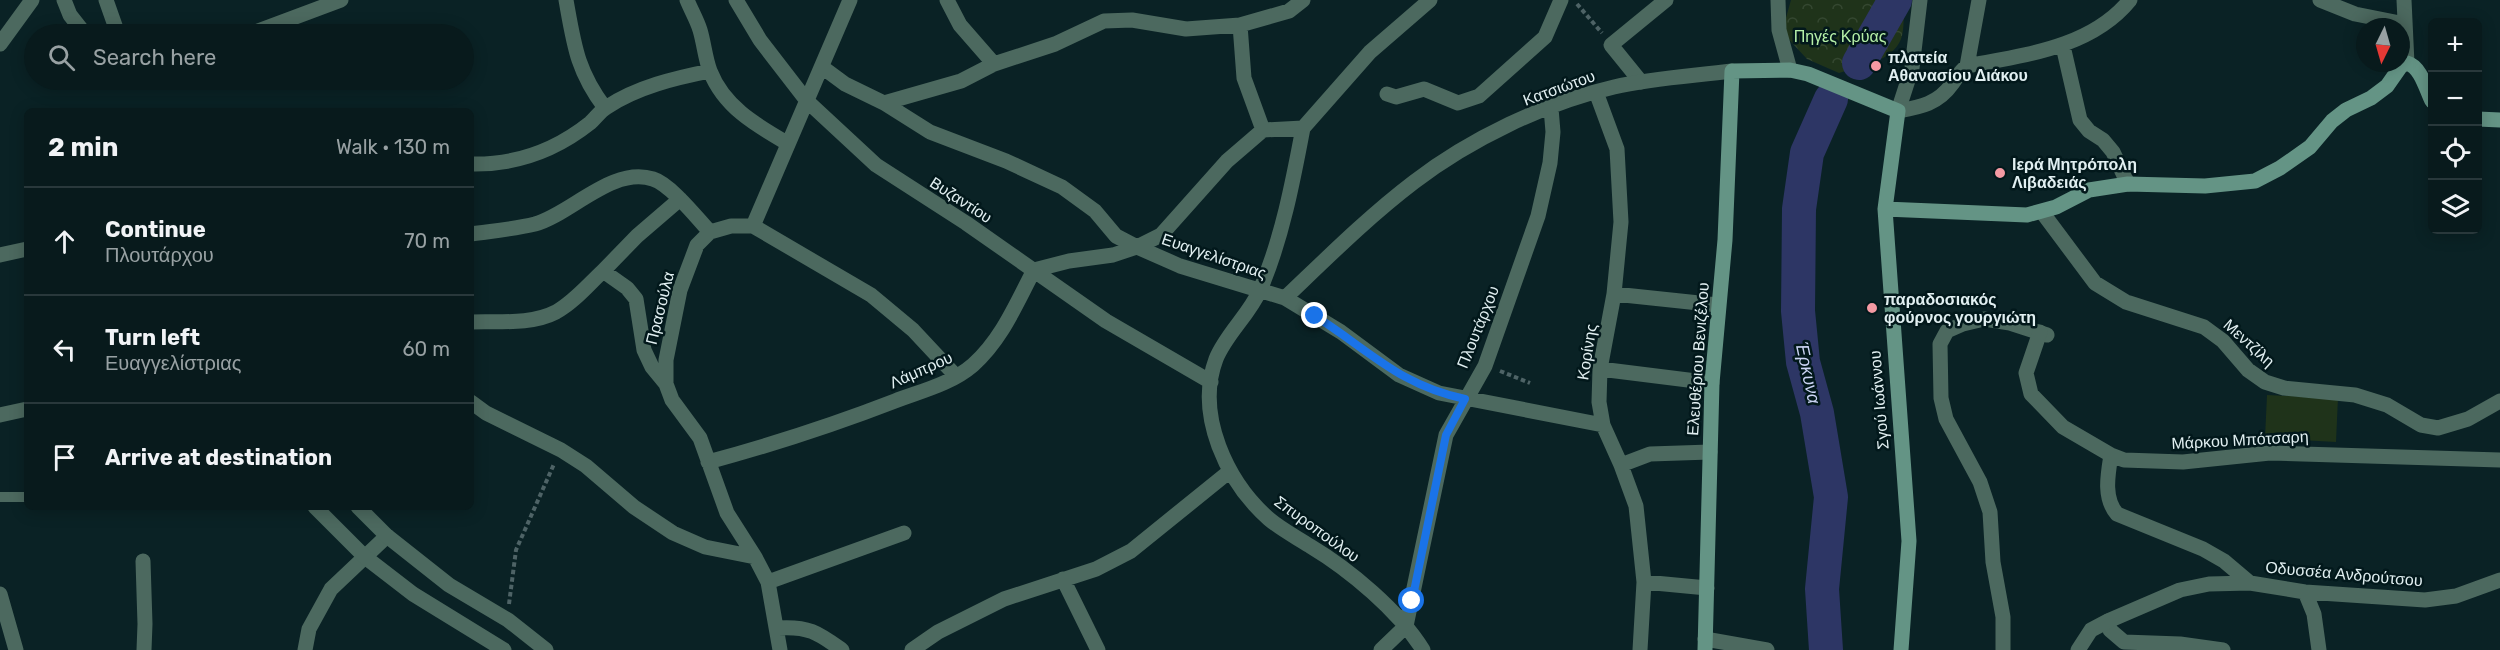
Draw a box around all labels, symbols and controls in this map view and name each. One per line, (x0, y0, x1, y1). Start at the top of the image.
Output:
north arrow (2356, 18, 2410, 72)
map controls (2428, 18, 2482, 234)
button: + (2428, 18, 2482, 72)
search box (24, 24, 474, 90)
park label: Πηγές Κρύας (1794, 27, 1887, 46)
icon: search (45, 41, 78, 74)
text: Search here (93, 44, 216, 71)
place label: πλατεία Αθανασίου Διάκου (1888, 48, 2028, 85)
marker: πλατεία Αθανασίου Διάκου (1869, 59, 1883, 73)
street label: Κατσιώτου (1520, 66, 1598, 110)
button: − (2428, 72, 2482, 126)
button: locate (2428, 126, 2482, 180)
text: 2 min (48, 132, 118, 163)
text: Walk · 130 m (336, 135, 450, 159)
place label: Ιερά Μητρόπολη Λιβαδειάς (2012, 155, 2137, 192)
marker: Ιερά Μητρόπολη Λιβαδειάς (1993, 166, 2007, 180)
street label: Βυζαντίου (926, 173, 996, 227)
button: layers (2428, 180, 2482, 234)
text: Continue (105, 216, 206, 243)
icon: ahead (48, 225, 81, 258)
text: 70 m (404, 229, 450, 253)
street label: Ευαγγελίστριας (1159, 229, 1269, 283)
text: Πλουτάρχου (105, 243, 214, 267)
street label: Πρασούλα (642, 270, 678, 346)
street label: Ελευθέριου Βενιζέλου (1683, 282, 1713, 436)
street label: Πλουτάρχου (1453, 283, 1503, 371)
place label: παραδοσιακός φούρνος γουργιώτη (1884, 290, 2036, 327)
marker: παραδοσιακός φούρνος γουργιώτη (1865, 301, 1879, 315)
route end (1301, 302, 1327, 328)
street label: Μεντζίλη (2220, 315, 2278, 371)
street label: Κορίνης (1573, 322, 1601, 381)
text: Turn left (105, 324, 200, 351)
icon: left (48, 333, 81, 366)
text: 60 m (403, 337, 450, 361)
water label: Έρκυνα (1791, 340, 1825, 407)
street label: Λάμπρου (887, 348, 955, 392)
street label: Σγού Ιωάννου (1865, 350, 1893, 450)
text: Ευαγγελίστριας (105, 351, 241, 375)
street label: Μάρκου Μπότσαρη (2171, 427, 2309, 453)
icon: arrive (48, 441, 81, 474)
text: Arrive at destination (105, 444, 332, 471)
street label: Σπυροπούλου (1271, 492, 1363, 566)
street label: Οδυσσέα Ανδρούτσου (2265, 558, 2423, 590)
route start (1398, 587, 1424, 613)

